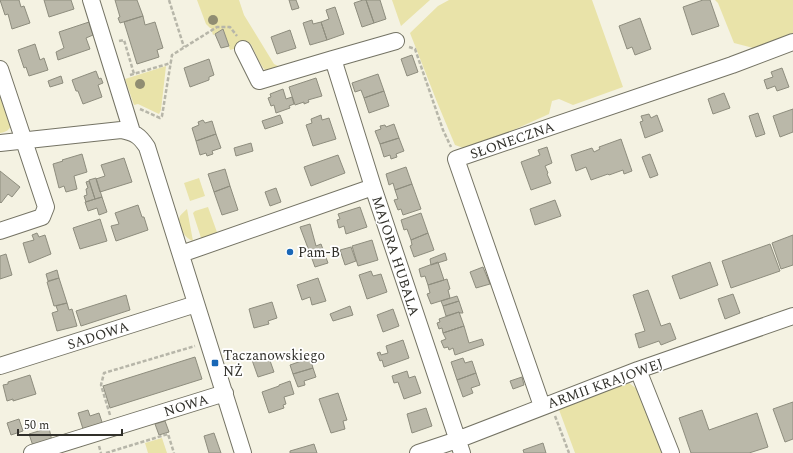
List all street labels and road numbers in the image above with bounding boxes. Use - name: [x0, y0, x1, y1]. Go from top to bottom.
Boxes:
- street label: SŁONECZNA: [467, 116, 558, 165]
- street label: MAJORA HUBALA: [366, 193, 425, 319]
- street label: SADOWA: [65, 316, 132, 355]
- street label: ARMII KRAJOWEJ: [544, 353, 666, 414]
- street label: NOWA: [161, 389, 212, 422]

